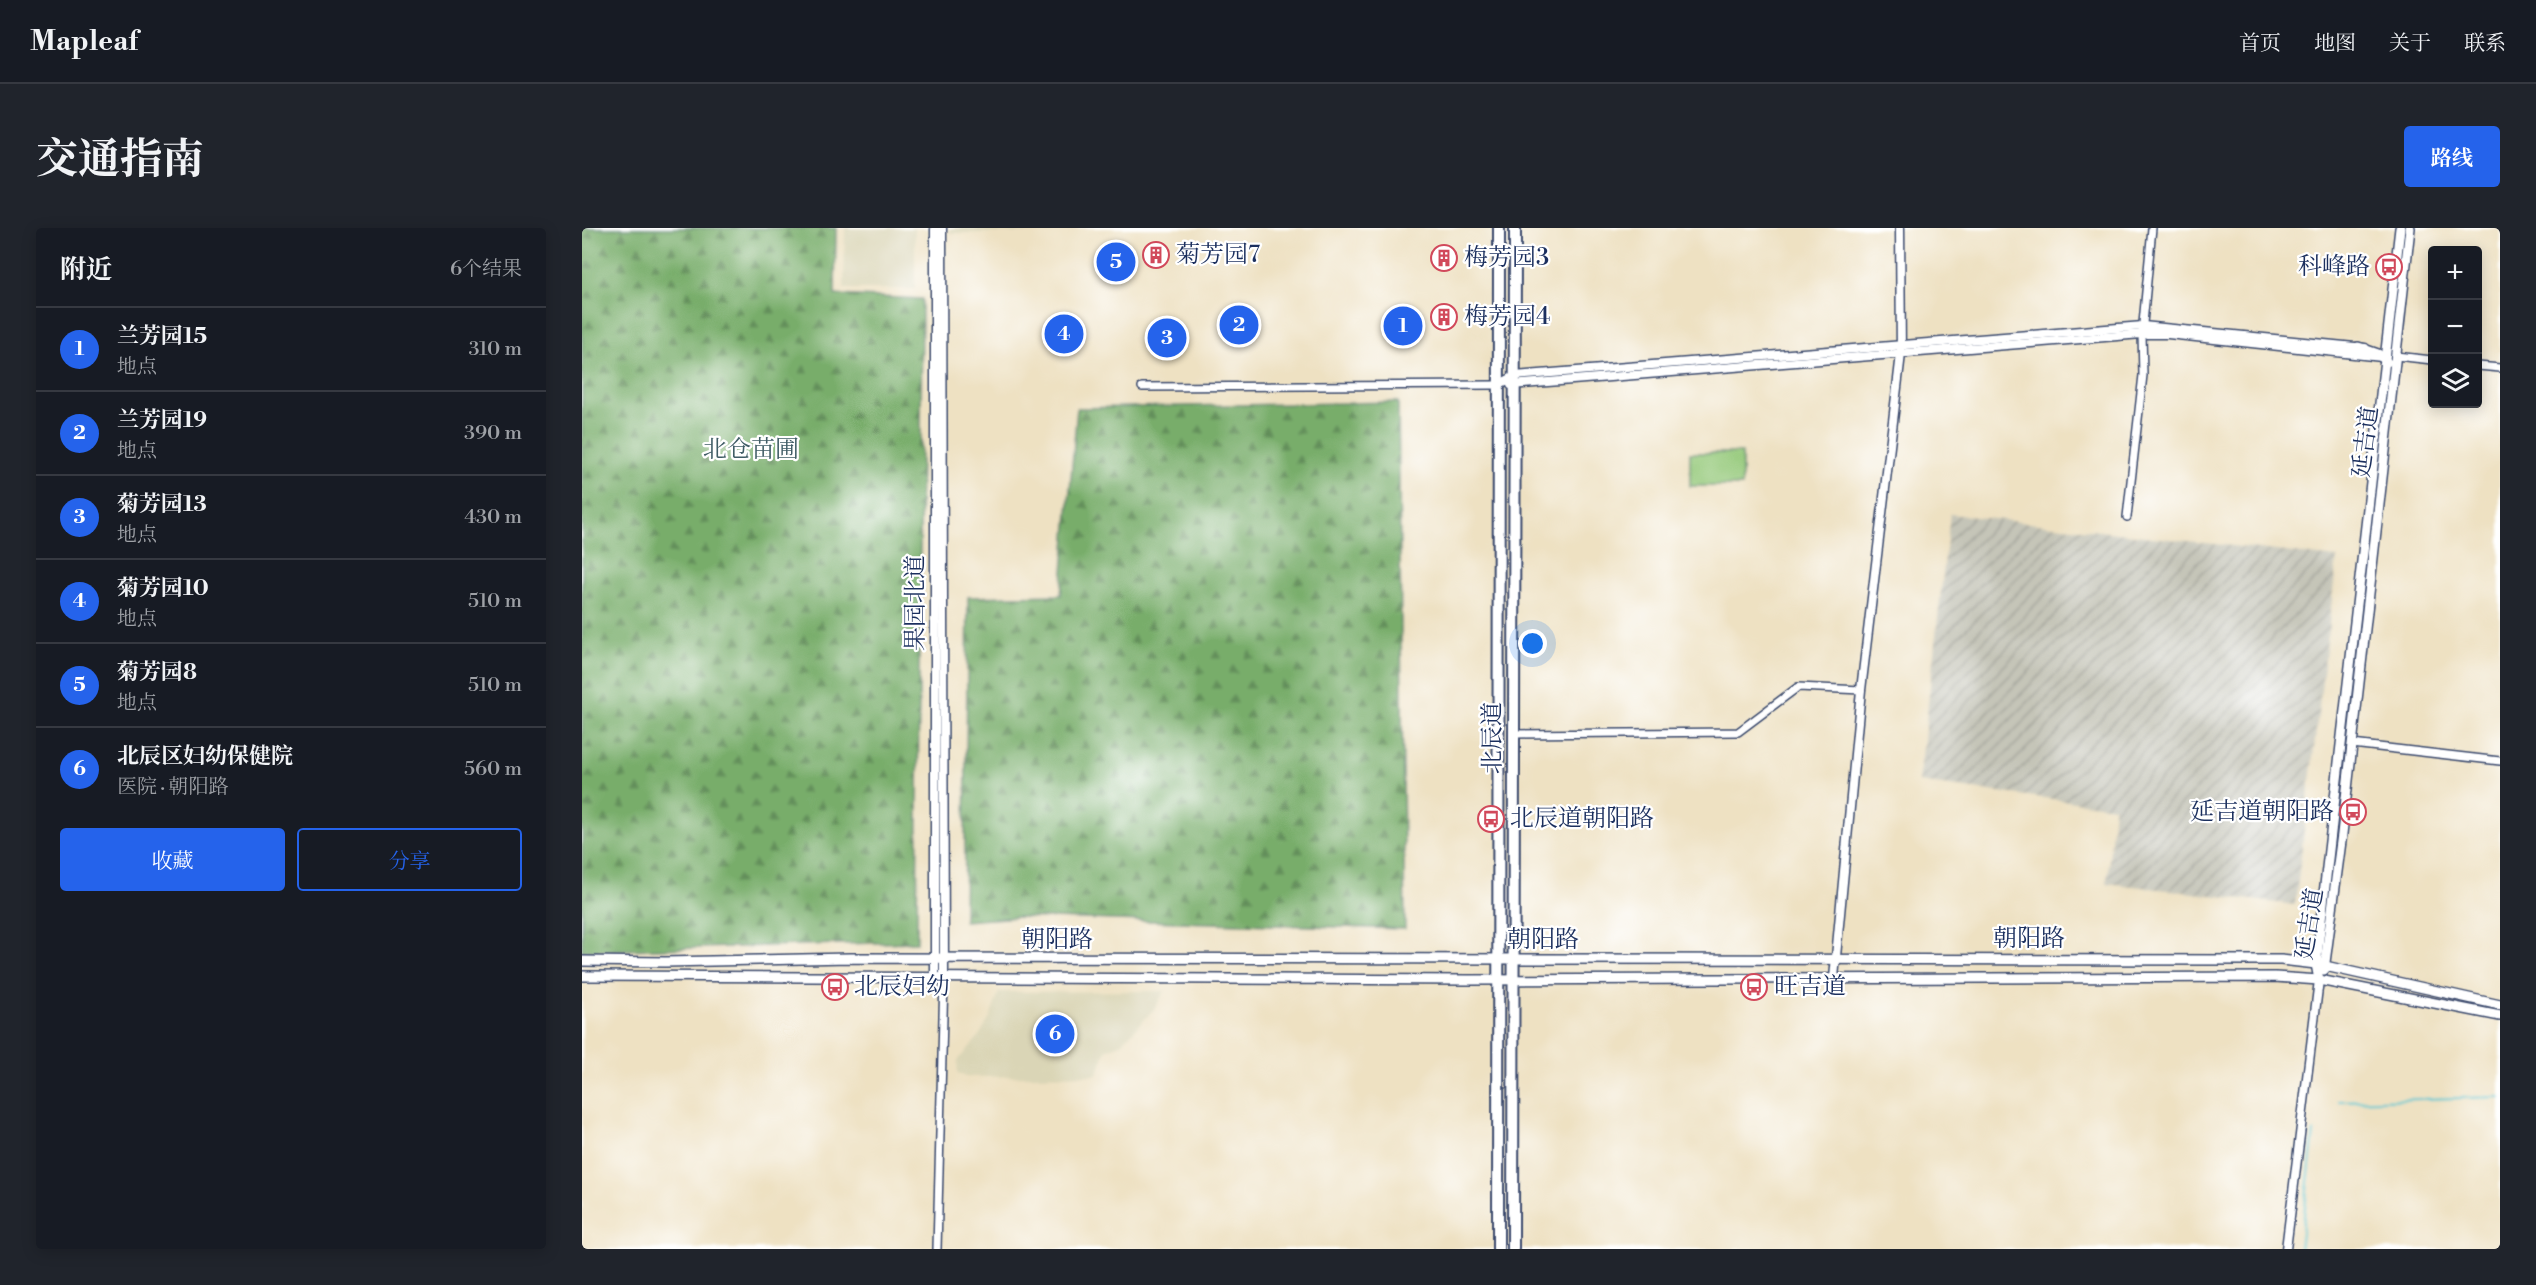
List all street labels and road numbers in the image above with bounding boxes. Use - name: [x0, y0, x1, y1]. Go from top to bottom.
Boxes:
- street label: 延吉道: [2347, 404, 2385, 480]
- street label: 果园北道: [901, 555, 931, 651]
- street label: 北辰道: [1478, 702, 1508, 774]
- street label: 延吉道: [2290, 886, 2330, 962]
- street label: 朝阳路: [1993, 924, 2065, 954]
- street label: 朝阳路: [1021, 925, 1093, 955]
- street label: 朝阳路: [1507, 925, 1579, 955]

